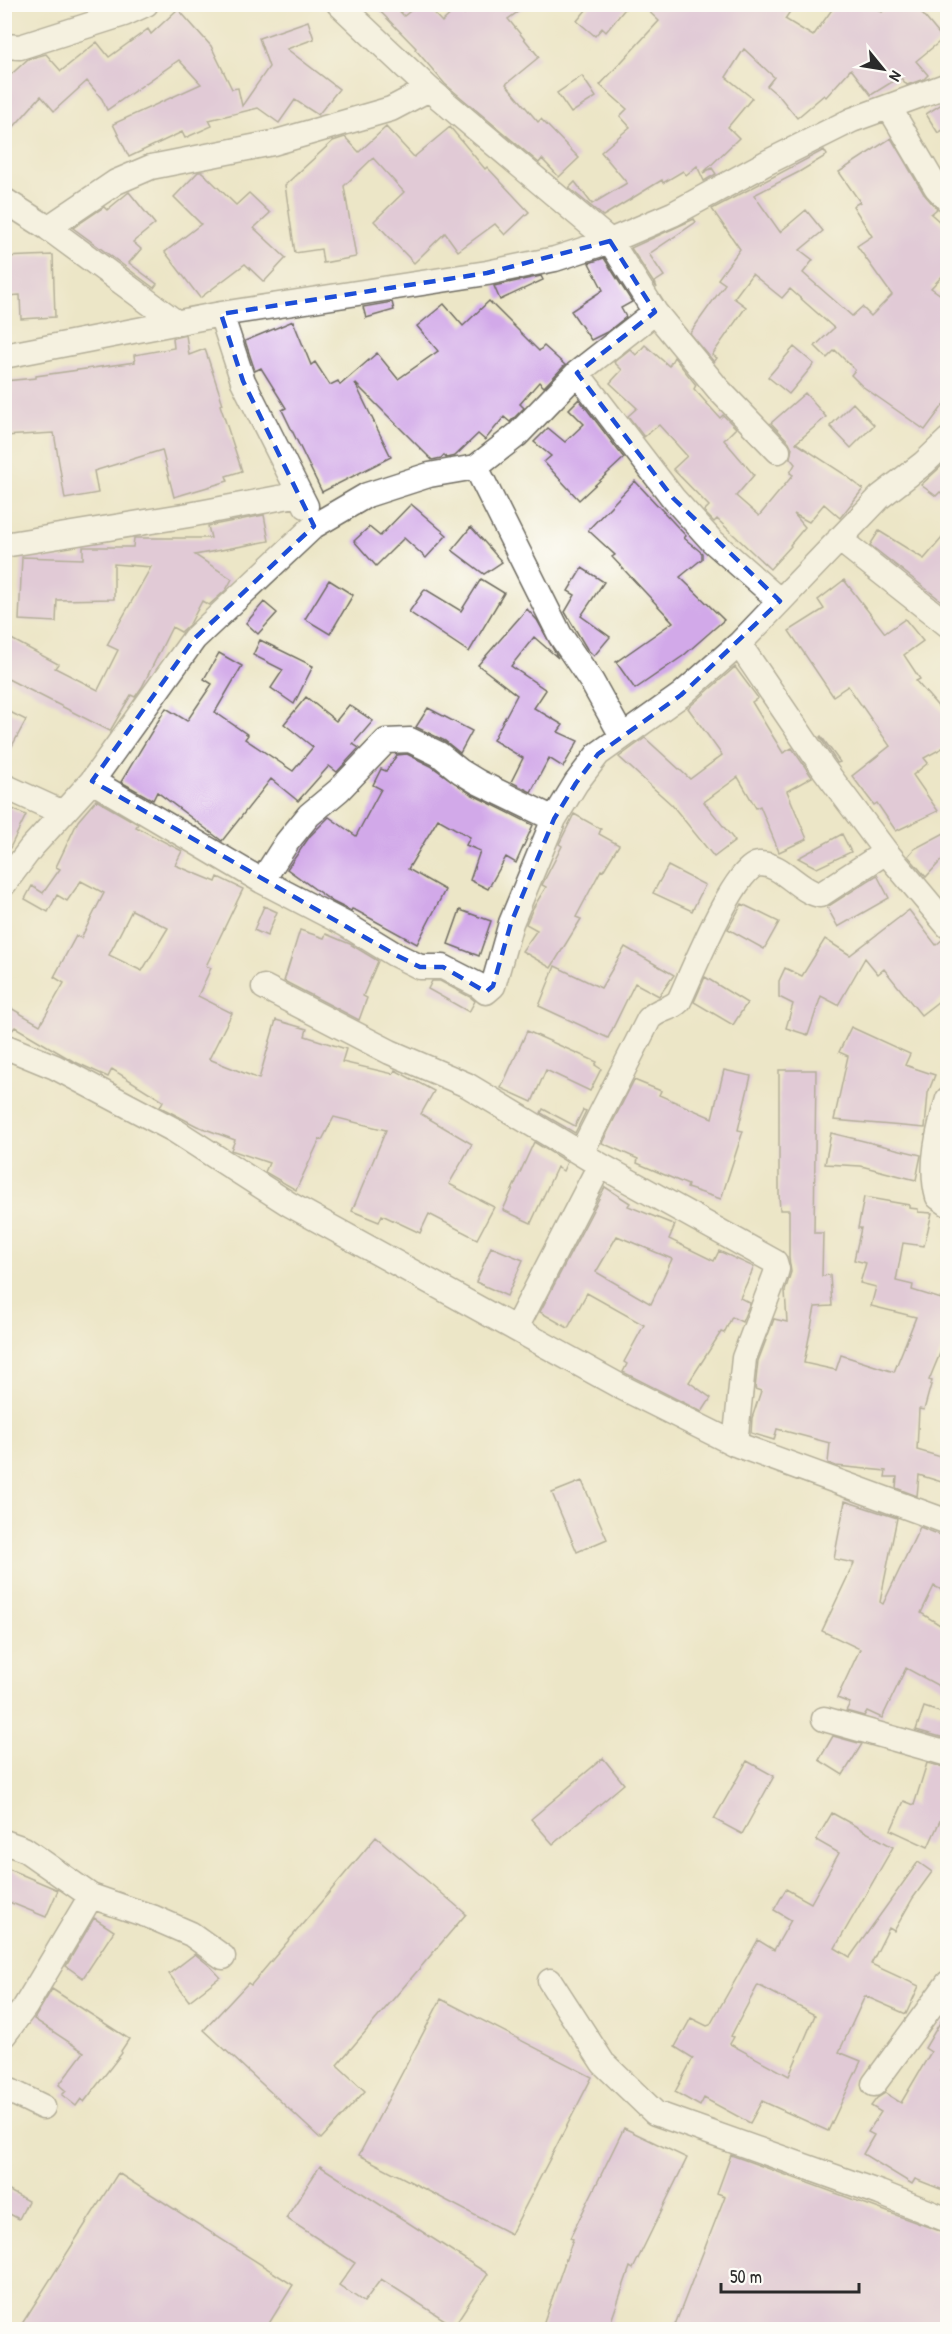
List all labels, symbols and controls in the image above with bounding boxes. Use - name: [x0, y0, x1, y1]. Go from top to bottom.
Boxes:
- north arrow: [853, 39, 913, 99]
- text: N: [884, 67, 908, 86]
- scale bar: [721, 2256, 859, 2294]
- text: 50 m: [730, 2264, 762, 2289]

